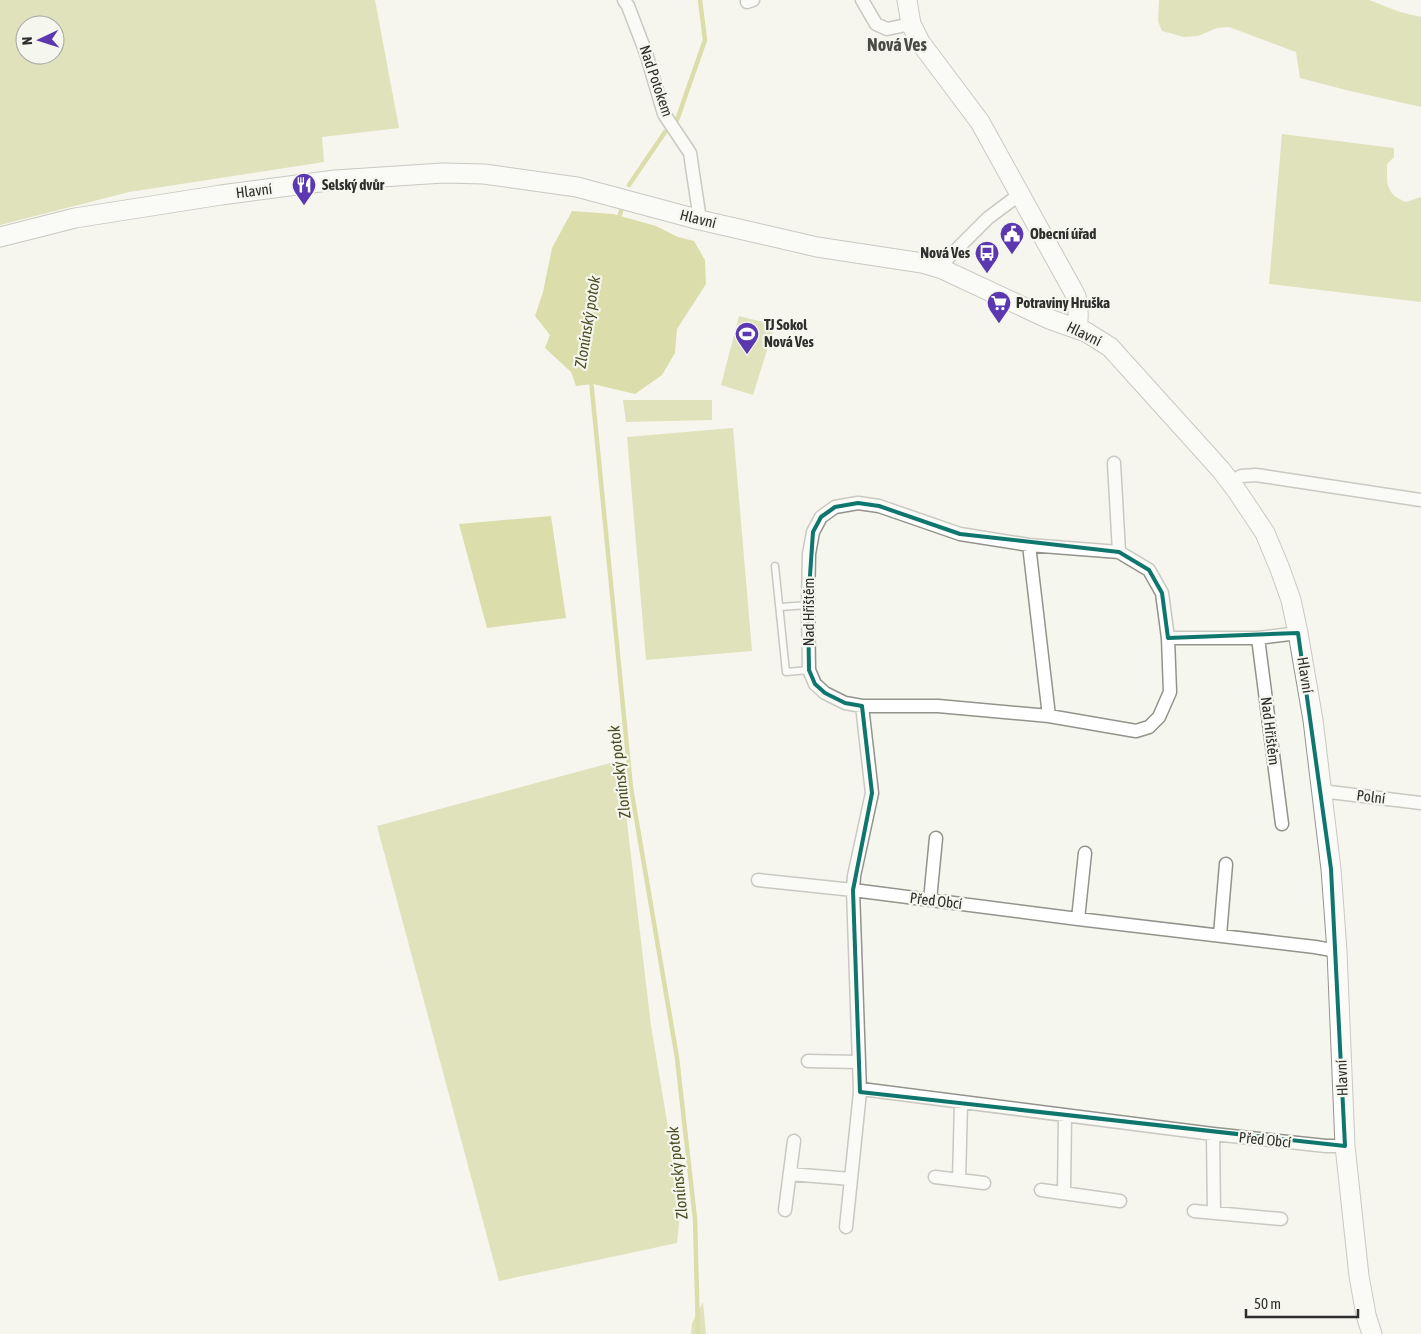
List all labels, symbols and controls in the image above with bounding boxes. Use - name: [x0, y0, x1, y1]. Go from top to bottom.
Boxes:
- north arrow: [15, 15, 65, 65]
- district label: Nová Ves: [867, 34, 928, 55]
- text: N: [19, 36, 35, 46]
- street label: Nad Potokem: [636, 43, 677, 119]
- restaurant icon: Selský dvůr: [291, 172, 317, 206]
- place label: Selský dvůr: [322, 176, 385, 193]
- street label: Hlavní: [235, 180, 274, 201]
- street label: Hlavní: [678, 206, 718, 231]
- public building icon: Obecní úřad: [999, 221, 1025, 255]
- place label: Obecní úřad: [1030, 225, 1096, 242]
- bus stop icon: Nová Ves: [974, 240, 1000, 274]
- place label: Nová Ves: [920, 244, 971, 261]
- water label: Zlonínský potok: [571, 273, 604, 370]
- supermarket icon: Potraviny Hruška: [986, 290, 1012, 324]
- place label: Potraviny Hruška: [1016, 294, 1110, 311]
- place label: TJ Sokol Nová Ves: [764, 316, 815, 350]
- street label: Hlavní: [1064, 318, 1105, 349]
- sports icon: TJ Sokol Nová Ves: [734, 321, 760, 355]
- street label: Nad Hřištěm: [800, 578, 817, 646]
- street label: Hlavní: [1294, 656, 1317, 695]
- street label: Nad Hřištěm: [1258, 696, 1283, 766]
- water label: Zlonínský potok: [604, 723, 635, 820]
- street label: Polní: [1356, 786, 1387, 807]
- street label: Před Obcí: [909, 889, 964, 912]
- street label: Hlavní: [1332, 1059, 1351, 1097]
- water label: Zlonínský potok: [663, 1125, 692, 1220]
- street label: Před Obcí: [1238, 1128, 1293, 1151]
- scale bar: [1246, 1286, 1358, 1318]
- text: 50 m: [1254, 1295, 1281, 1312]

